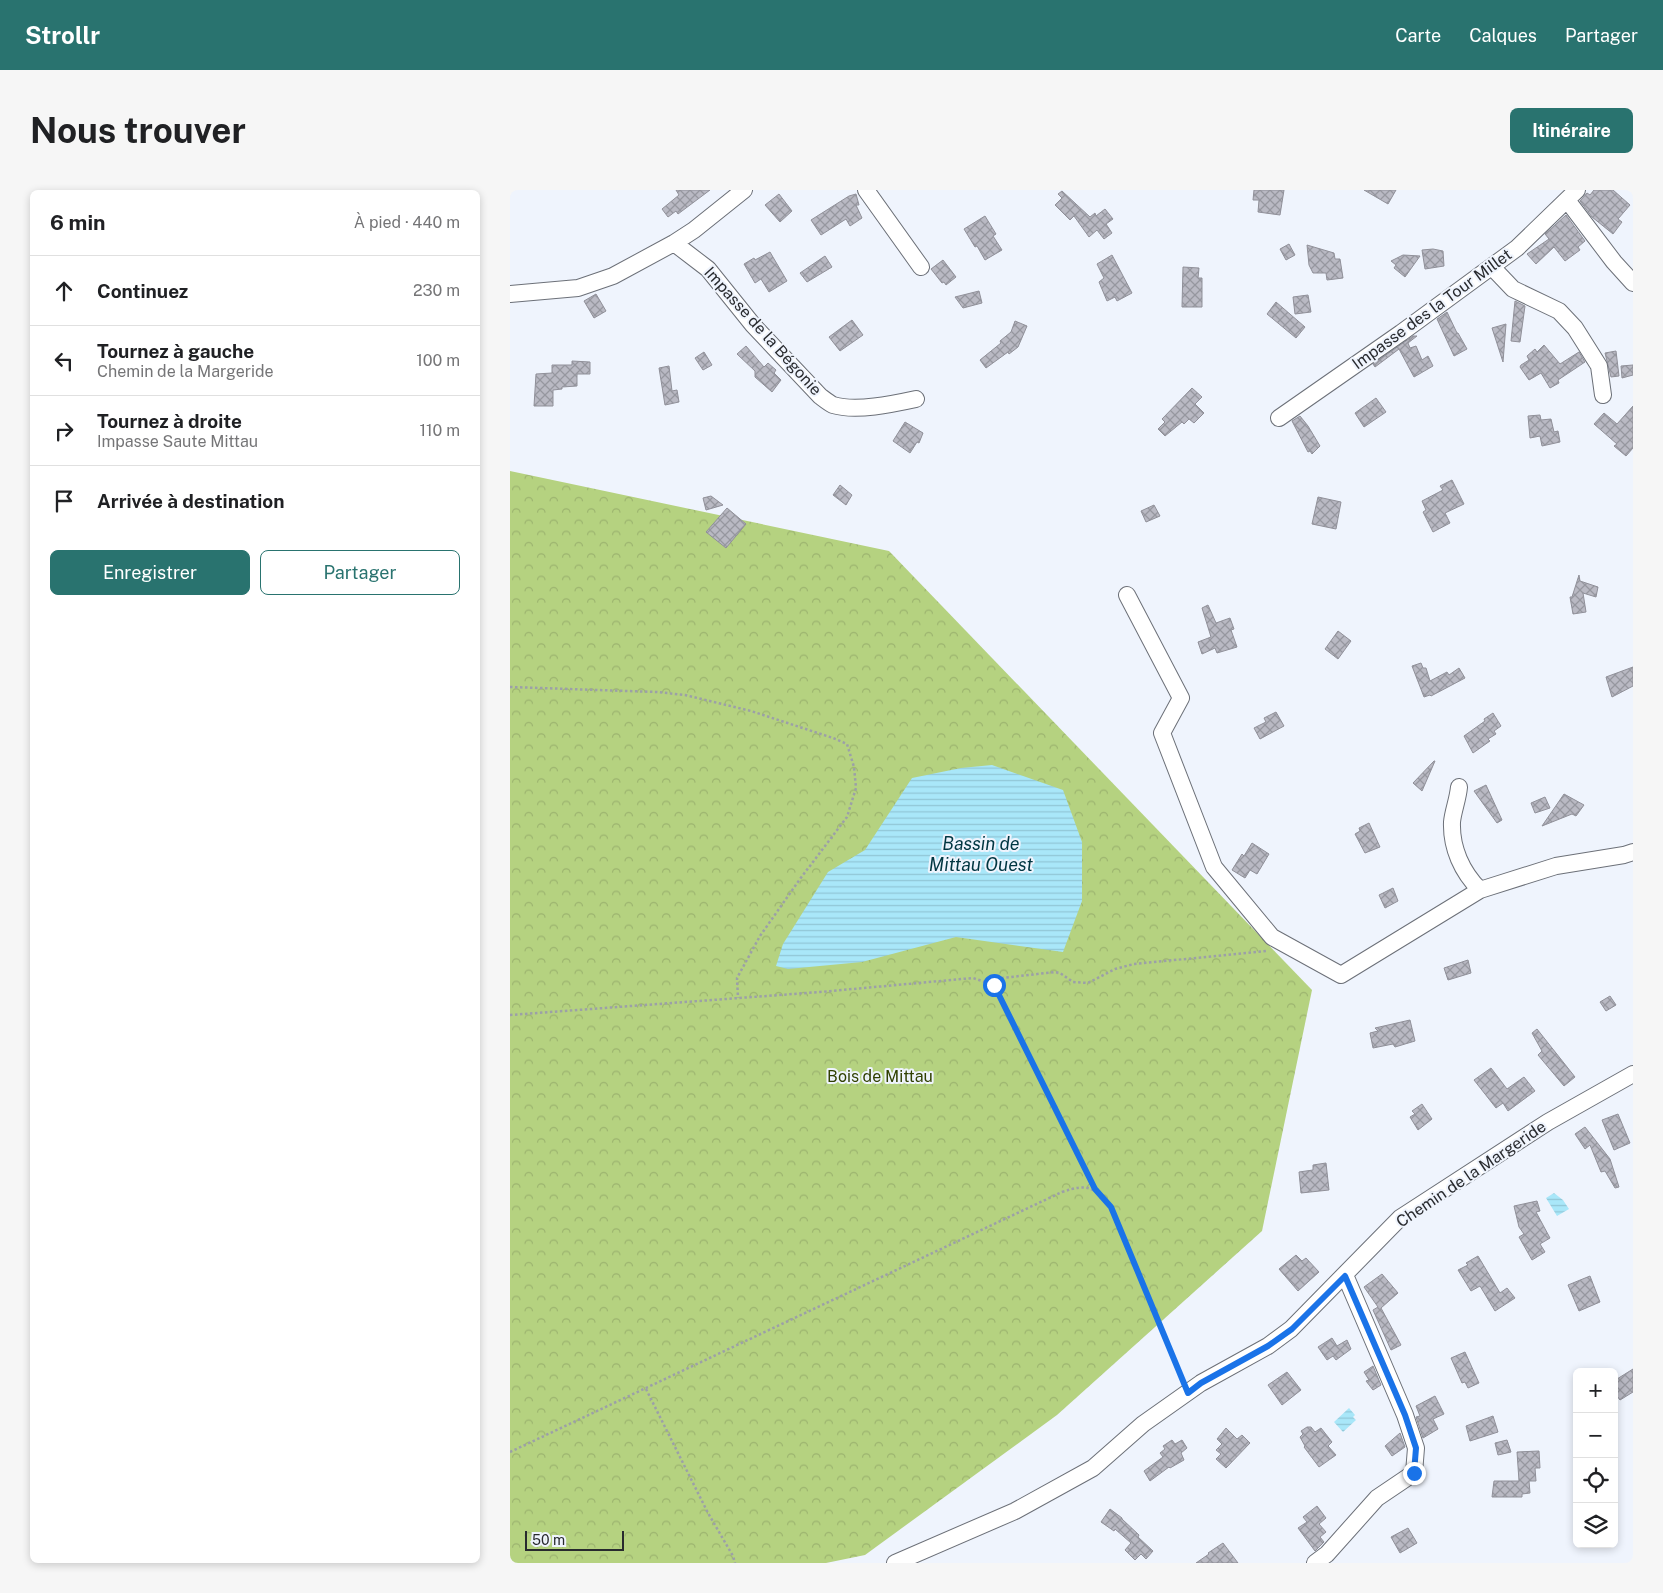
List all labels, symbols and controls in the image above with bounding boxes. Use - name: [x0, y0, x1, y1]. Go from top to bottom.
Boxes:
- text: Strollr: [25, 21, 100, 49]
- text: Carte: [1395, 25, 1441, 46]
- text: Calques: [1469, 25, 1537, 46]
- text: Partager: [1565, 25, 1638, 46]
- button: Itinéraire: [1510, 108, 1633, 153]
- text: Nous trouver: [30, 110, 246, 151]
- text: 6 min: [50, 210, 106, 235]
- text: À pied · 440 m: [354, 213, 460, 232]
- street label: Impasse des la Tour Millet: [1349, 245, 1515, 373]
- street label: Impasse de la Bégonie: [700, 263, 826, 399]
- icon: ahead: [50, 277, 78, 305]
- text: Continuez: [97, 280, 188, 302]
- text: 230 m: [413, 281, 460, 300]
- text: Tournez à gauche: [97, 340, 254, 362]
- icon: left: [50, 347, 78, 375]
- text: 100 m: [416, 351, 460, 370]
- text: Chemin de la Margeride: [97, 362, 274, 381]
- text: Tournez à droite: [97, 410, 242, 432]
- icon: right: [50, 417, 78, 445]
- text: 110 m: [419, 421, 460, 440]
- text: Impasse Saute Mittau: [97, 432, 258, 451]
- icon: arrive: [50, 487, 78, 515]
- text: Arrivée à destination: [97, 490, 285, 512]
- button: Enregistrer: [50, 550, 250, 595]
- button: Partager: [260, 550, 460, 595]
- water label: Bassin de Mittau Ouest: [929, 833, 1033, 875]
- route start: [983, 974, 1006, 997]
- park label: Bois de Mittau: [827, 1067, 933, 1086]
- street label: Chemin de la Margeride: [1392, 1117, 1550, 1231]
- map controls: [1573, 1368, 1618, 1548]
- button: +: [1573, 1368, 1618, 1413]
- button: −: [1573, 1413, 1618, 1458]
- button: locate: [1573, 1458, 1618, 1503]
- route end: [1403, 1462, 1426, 1485]
- button: layers: [1573, 1503, 1618, 1548]
- scale bar: [525, 1528, 624, 1551]
- text: 50 m: [532, 1532, 565, 1548]

